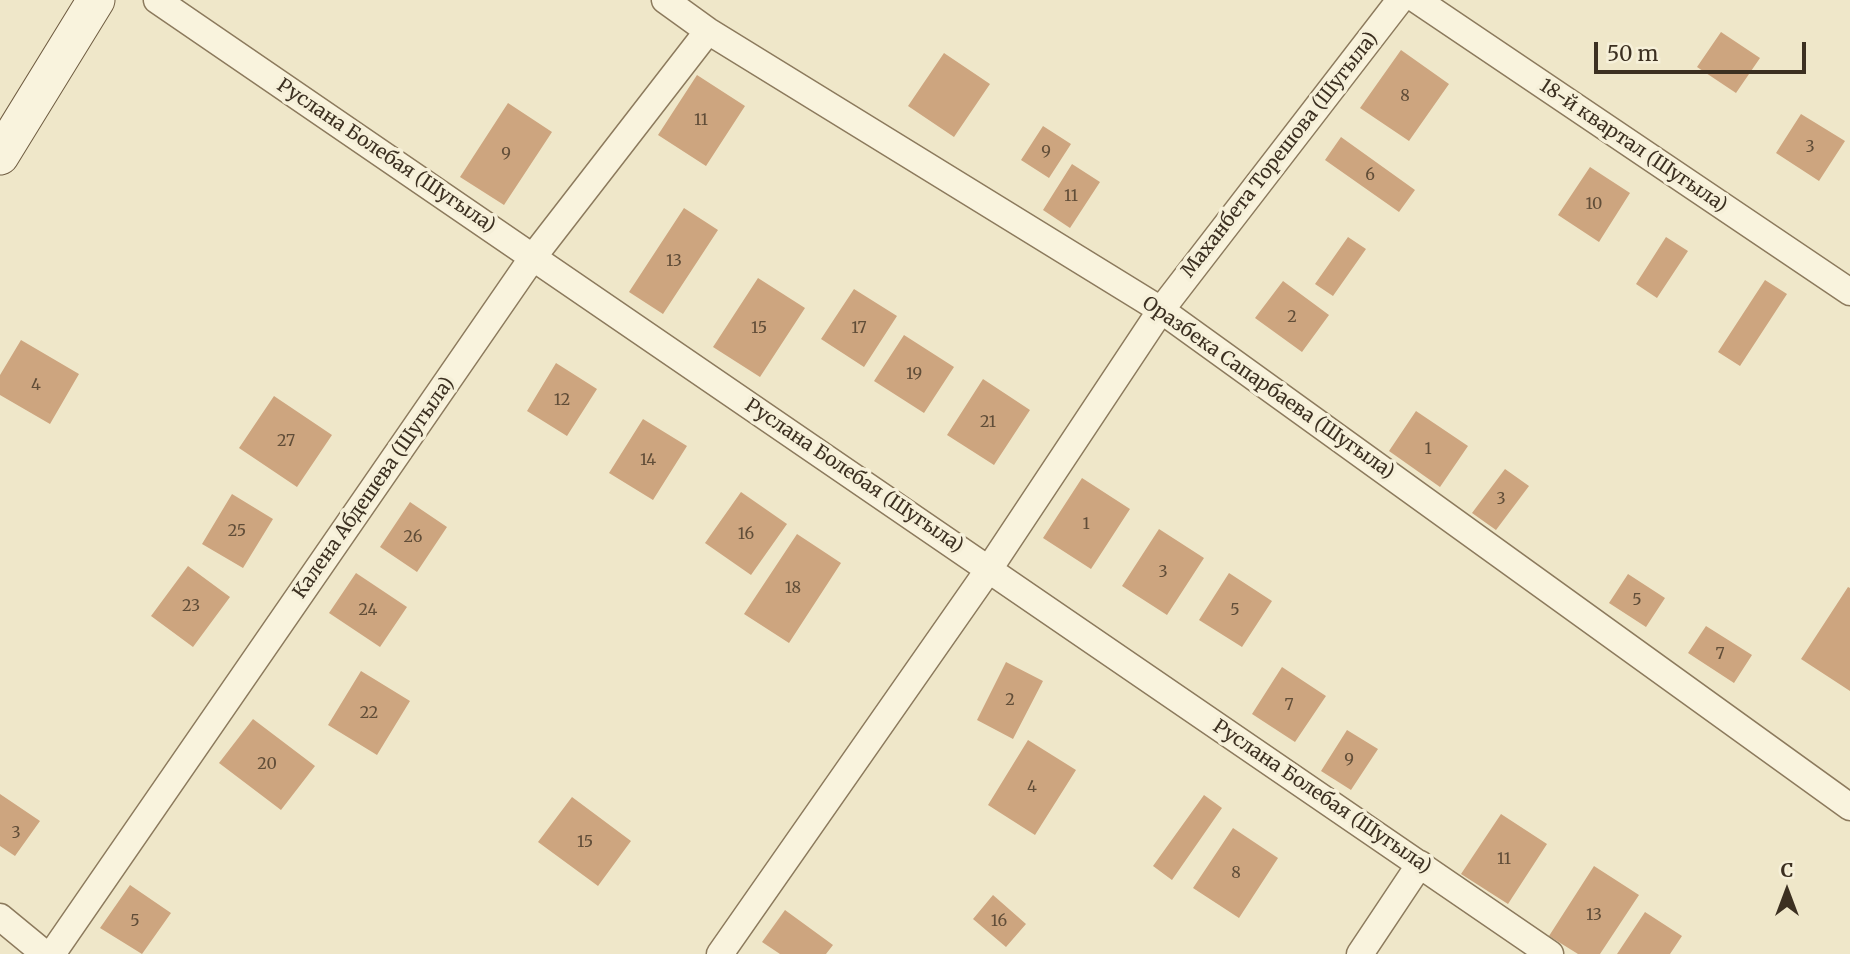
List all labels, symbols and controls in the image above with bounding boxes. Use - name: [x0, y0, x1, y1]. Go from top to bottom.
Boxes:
- street label: Маханбета Торешова (Шугыла): [1177, 28, 1383, 282]
- scale bar: [1598, 28, 1810, 72]
- text: 50 m: [1607, 40, 1658, 67]
- street label: Руслана Болебая (Шугыла): [272, 74, 500, 238]
- street label: 18-й квартал (Шугыла): [1535, 75, 1731, 217]
- house number: 8: [1400, 86, 1410, 106]
- house number: 11: [694, 110, 708, 130]
- house number: 3: [1805, 137, 1815, 157]
- house number: 9: [1041, 142, 1051, 162]
- house number: 9: [501, 144, 511, 164]
- house number: 6: [1365, 165, 1375, 185]
- house number: 11: [1064, 186, 1078, 206]
- house number: 10: [1586, 194, 1602, 214]
- house number: 13: [666, 251, 682, 271]
- street label: Оразбека Сапарбаева (Шугыла): [1138, 292, 1398, 484]
- house number: 2: [1287, 307, 1297, 327]
- house number: 15: [751, 318, 767, 338]
- house number: 17: [851, 318, 867, 338]
- house number: 19: [906, 364, 922, 384]
- street label: Калена Абдешева (Шугыла): [289, 373, 459, 603]
- house number: 4: [31, 375, 41, 395]
- house number: 12: [554, 390, 570, 410]
- street label: Руслана Болебая (Шугыла): [740, 394, 968, 558]
- house number: 21: [980, 412, 996, 432]
- house number: 27: [277, 431, 295, 451]
- house number: 1: [1424, 439, 1432, 459]
- house number: 14: [640, 450, 656, 470]
- house number: 3: [1496, 489, 1506, 509]
- house number: 1: [1082, 514, 1090, 534]
- house number: 25: [228, 521, 246, 541]
- house number: 16: [738, 524, 754, 544]
- house number: 26: [404, 527, 422, 547]
- house number: 3: [1158, 562, 1168, 582]
- house number: 18: [785, 578, 801, 598]
- house number: 5: [1632, 590, 1642, 610]
- house number: 23: [182, 596, 200, 616]
- house number: 24: [359, 600, 377, 620]
- house number: 5: [1230, 600, 1240, 620]
- house number: 7: [1715, 644, 1725, 664]
- house number: 2: [1005, 690, 1015, 710]
- house number: 7: [1284, 695, 1294, 715]
- house number: 22: [360, 703, 378, 723]
- street label: Руслана Болебая (Шугыла): [1208, 715, 1436, 879]
- house number: 9: [1344, 750, 1354, 770]
- house number: 20: [257, 754, 277, 774]
- house number: 4: [1027, 777, 1037, 797]
- house number: 3: [11, 823, 21, 843]
- house number: 15: [577, 832, 593, 852]
- house number: 11: [1497, 849, 1511, 869]
- north arrow: [1752, 856, 1822, 926]
- text: С: [1781, 858, 1793, 882]
- house number: 8: [1231, 863, 1241, 883]
- house number: 13: [1586, 905, 1602, 925]
- house number: 5: [130, 911, 140, 931]
- house number: 16: [991, 911, 1007, 931]

